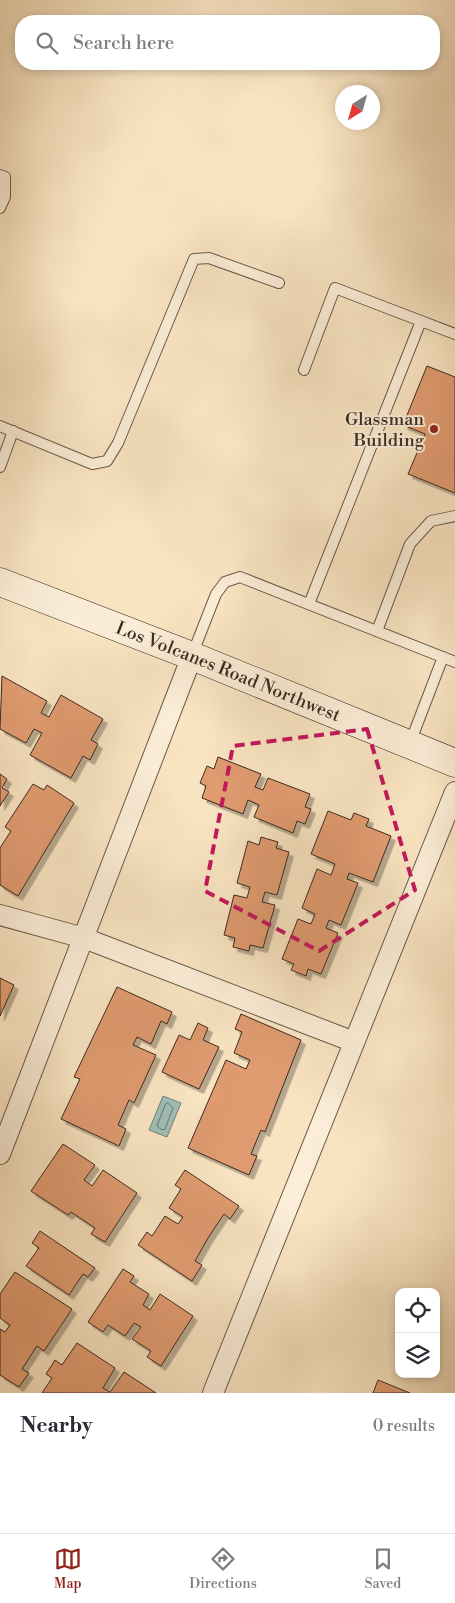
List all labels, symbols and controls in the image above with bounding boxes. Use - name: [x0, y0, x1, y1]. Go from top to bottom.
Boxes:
- search box: [15, 15, 440, 70]
- icon: search: [33, 29, 61, 57]
- text: Search here: [73, 31, 174, 55]
- north arrow: [335, 85, 380, 130]
- place label: Glassman Building: [345, 408, 425, 452]
- marker: Glassman Building: [428, 423, 440, 435]
- street label: Los Volcanes Road Northwest: [112, 617, 344, 727]
- map controls: [395, 1288, 440, 1378]
- button: locate: [395, 1288, 440, 1333]
- button: layers: [395, 1333, 440, 1378]
- text: Nearby: [20, 1413, 93, 1439]
- text: 0 results: [373, 1416, 435, 1436]
- tab: Map: [54, 1545, 82, 1593]
- tab: Directions: [189, 1545, 257, 1593]
- tab: Saved: [364, 1545, 401, 1593]

